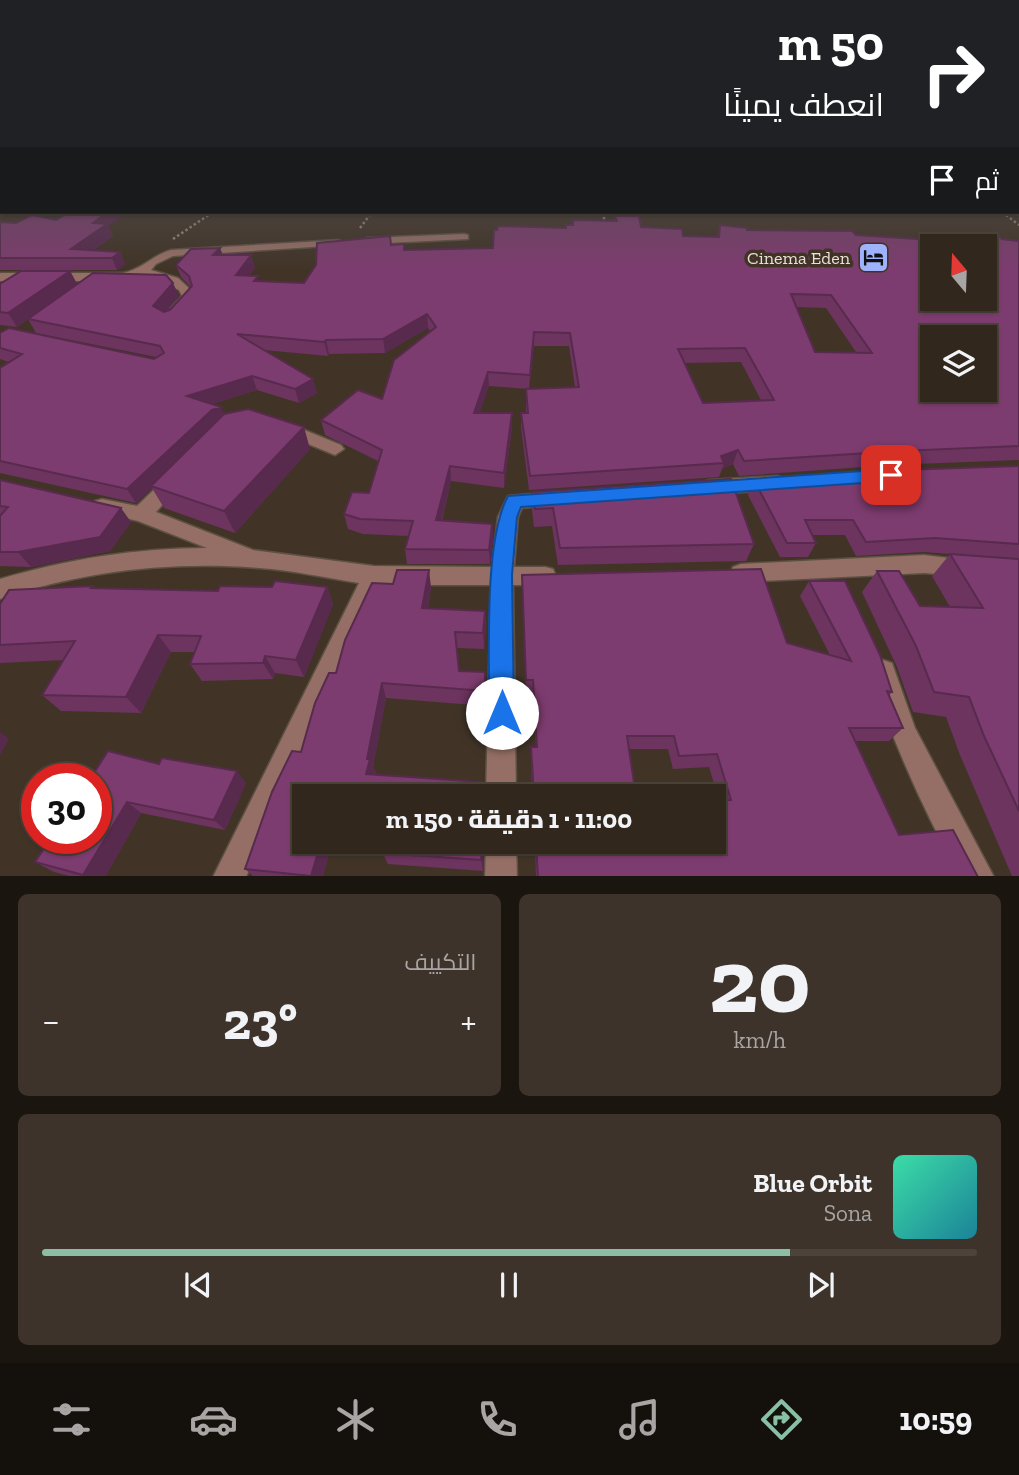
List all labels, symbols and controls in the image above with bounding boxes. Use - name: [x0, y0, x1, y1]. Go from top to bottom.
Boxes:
- text: 50 m: [778, 14, 884, 73]
- icon: right: [908, 28, 999, 119]
- text: انعطف يمينًا: [723, 86, 884, 124]
- icon: arrive: [923, 161, 961, 199]
- text: ثم: [975, 165, 999, 197]
- north arrow: [920, 234, 998, 312]
- map controls: [920, 234, 997, 402]
- hotel icon: Cinema Eden: [856, 241, 890, 275]
- place label: Cinema Eden: [747, 247, 851, 269]
- button: layers: [920, 325, 997, 402]
- pin: [861, 445, 921, 505]
- icon: arrive: [872, 456, 910, 494]
- position arrow: [465, 676, 539, 750]
- speed limit sign: 30: [21, 763, 112, 854]
- text: 11:00 · 1 دقيقة · 150 m: [386, 803, 632, 835]
- text: 20: [709, 926, 810, 1035]
- text: التكييف: [404, 948, 477, 976]
- text: 23°: [223, 990, 297, 1052]
- text: −: [42, 998, 60, 1044]
- text: +: [460, 998, 476, 1044]
- text: km/h: [734, 1026, 786, 1054]
- text: Blue Orbit: [753, 1167, 872, 1199]
- text: Sona: [824, 1199, 872, 1227]
- icon: previous: [179, 1266, 217, 1304]
- icon: pause: [490, 1266, 528, 1304]
- icon: next: [802, 1266, 840, 1304]
- icon: filters: [47, 1395, 96, 1444]
- icon: car: [189, 1395, 238, 1444]
- icon: climate: [331, 1395, 380, 1444]
- icon: phone: [473, 1395, 522, 1444]
- icon: music: [615, 1395, 664, 1444]
- icon: directions: [757, 1395, 806, 1444]
- text: 10:59: [899, 1400, 972, 1438]

